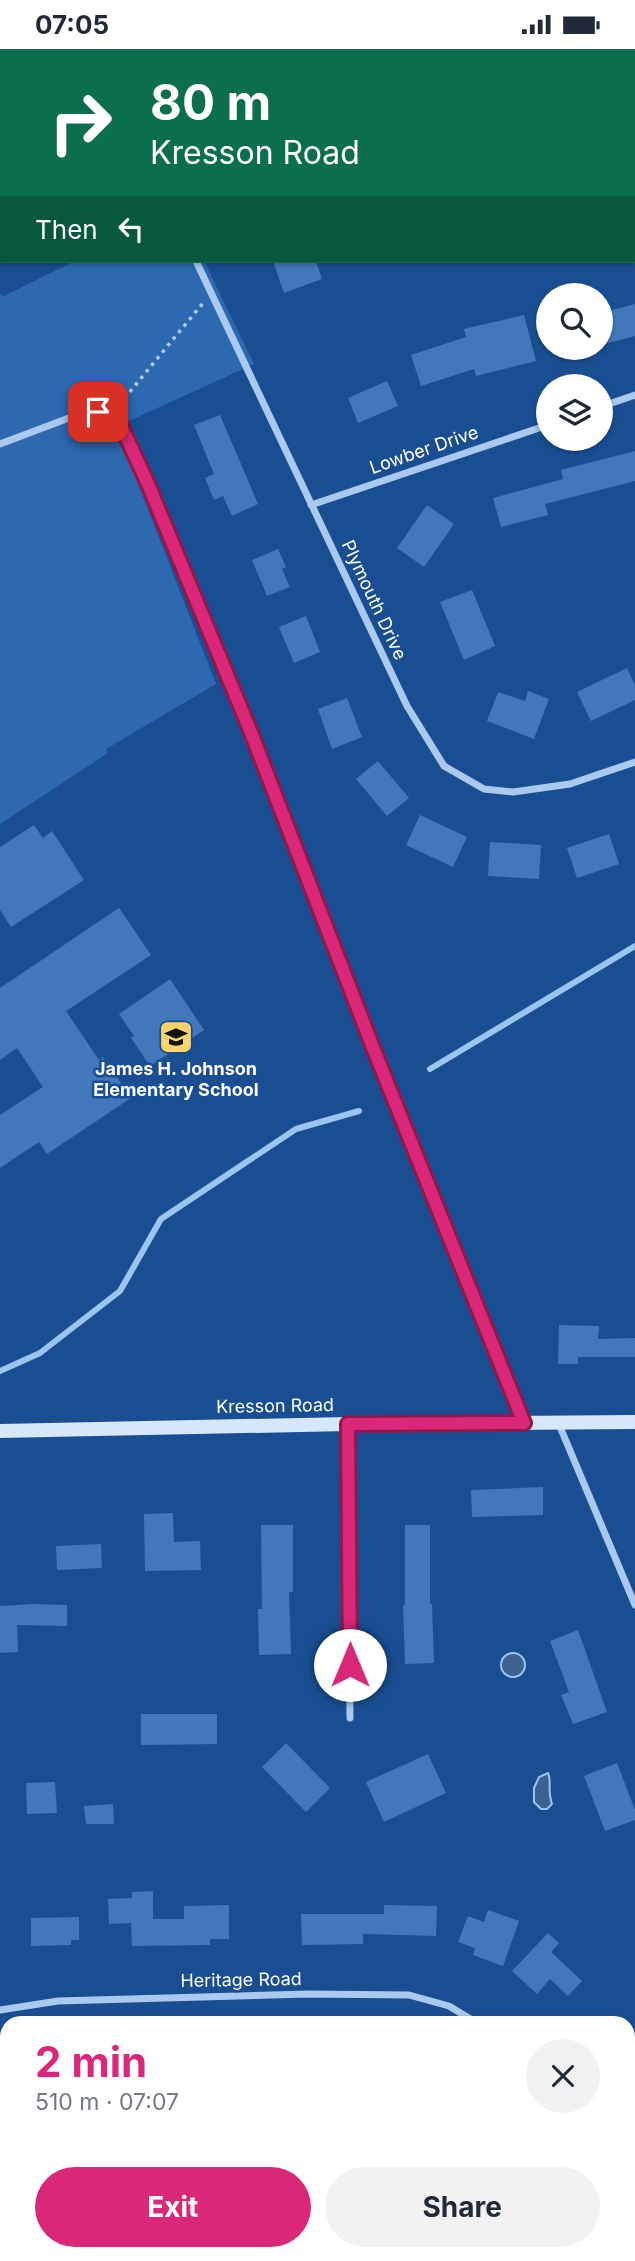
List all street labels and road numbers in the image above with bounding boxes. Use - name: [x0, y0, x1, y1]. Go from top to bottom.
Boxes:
- street label: Lowber Drive: [367, 421, 481, 478]
- street label: Plymouth Drive: [338, 537, 411, 663]
- street label: Kresson Road: [216, 1394, 334, 1417]
- street label: Heritage Road: [180, 1968, 302, 1991]

